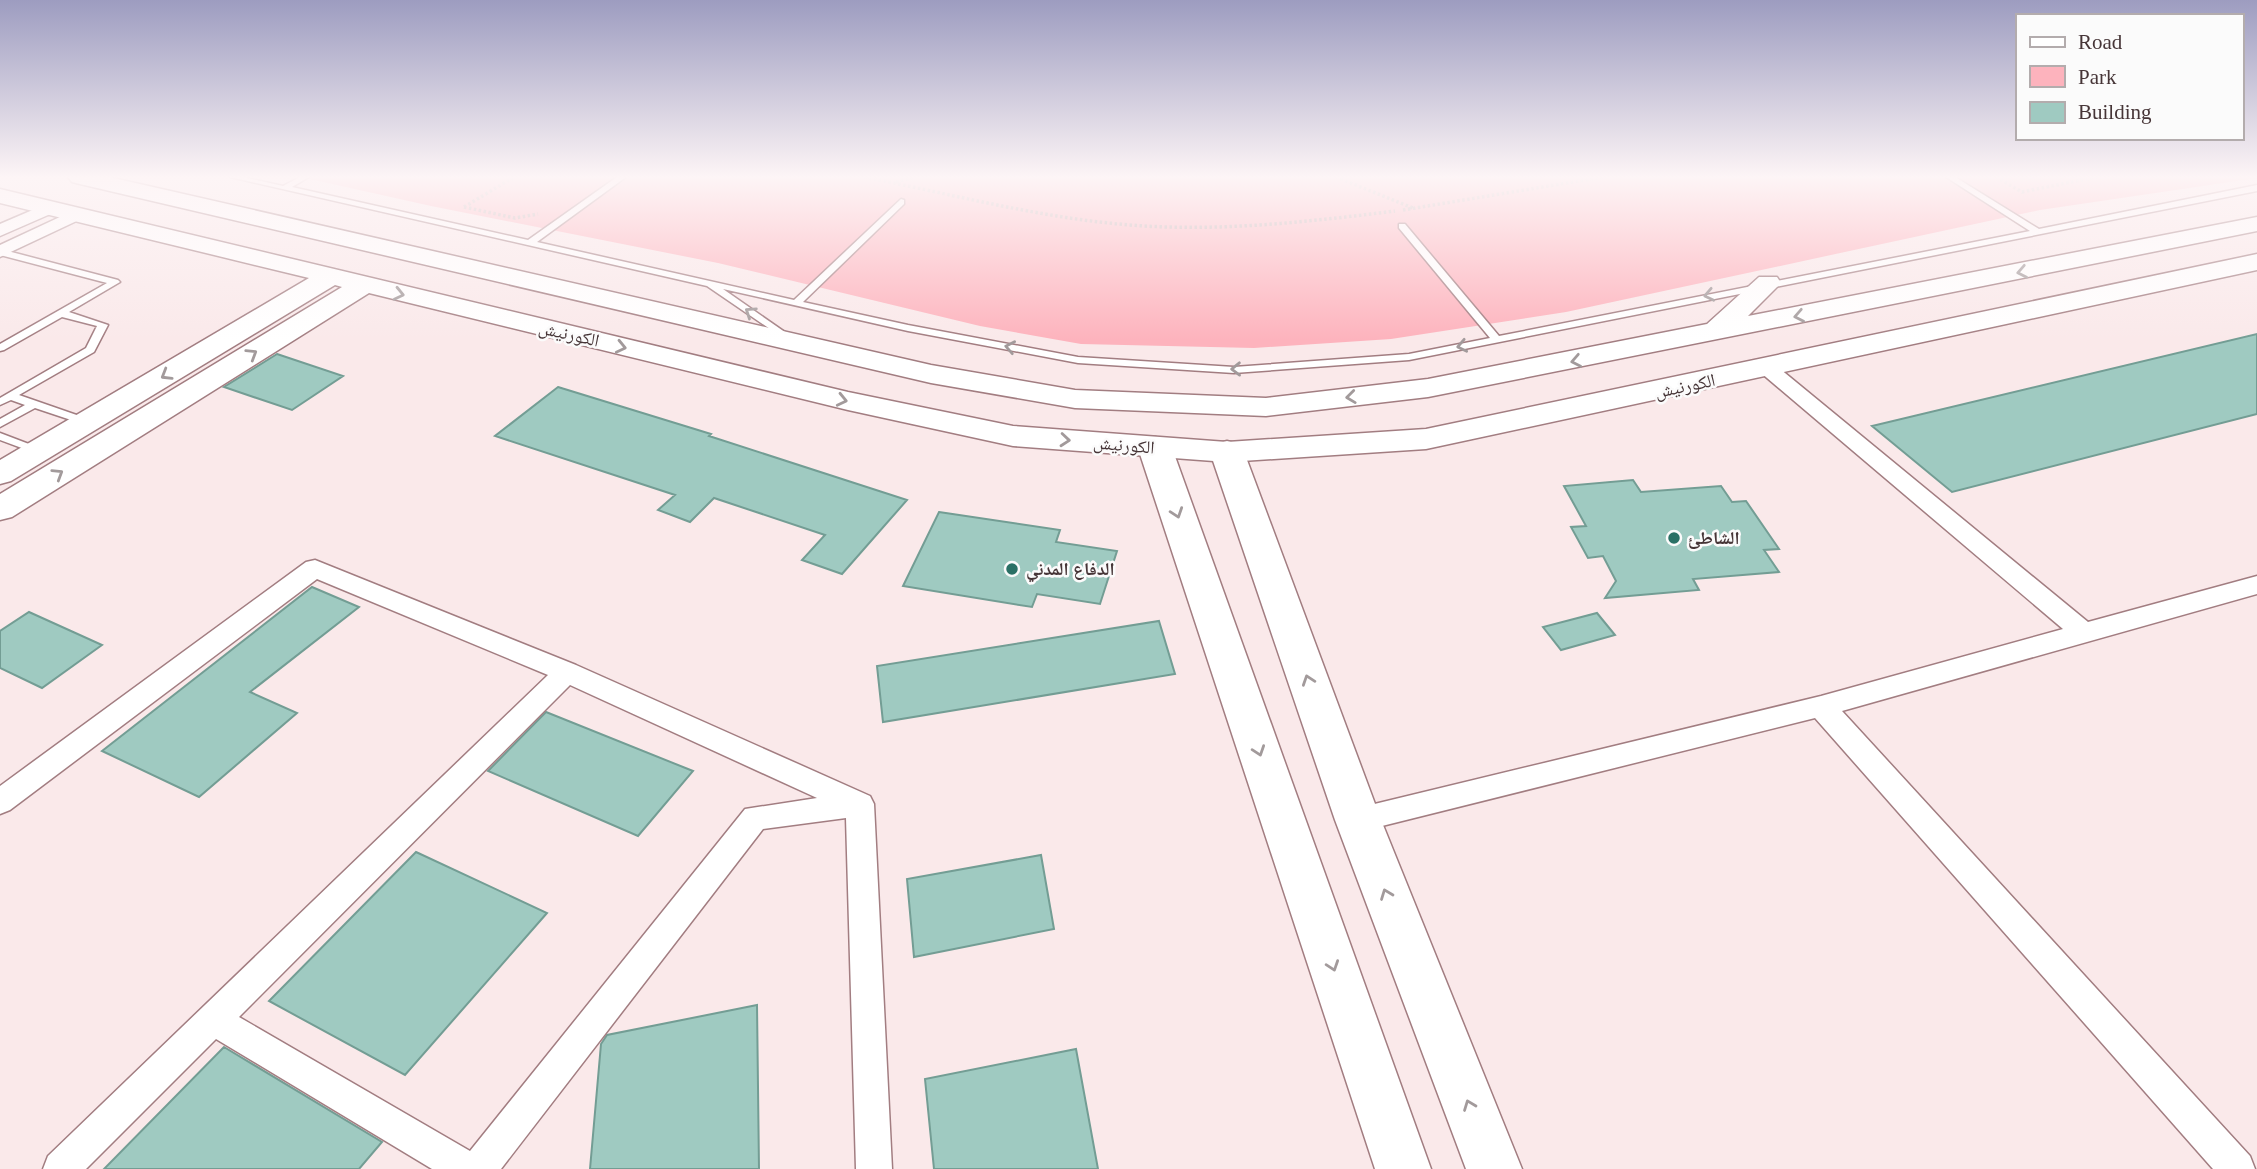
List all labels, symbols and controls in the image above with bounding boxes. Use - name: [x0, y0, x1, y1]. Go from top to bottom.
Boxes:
- legend: [2016, 14, 2243, 140]
- text: Road: [2078, 30, 2123, 54]
- text: Park: [2078, 65, 2117, 89]
- text: Building: [2078, 100, 2152, 124]
- one-way arrow: [2016, 263, 2028, 278]
- one-way arrow: [393, 286, 405, 300]
- one-way arrow: [1703, 287, 1715, 302]
- one-way arrow: [745, 308, 758, 320]
- one-way arrow: [1793, 308, 1805, 323]
- street label: الكورنيش: [537, 317, 601, 352]
- one-way arrow: [1456, 338, 1468, 353]
- one-way arrow: [615, 339, 627, 353]
- one-way arrow: [1004, 340, 1016, 355]
- one-way arrow: [244, 350, 257, 363]
- one-way arrow: [1570, 352, 1582, 367]
- one-way arrow: [1231, 361, 1241, 377]
- one-way arrow: [161, 367, 174, 380]
- street label: الكورنيش: [1653, 370, 1717, 403]
- one-way arrow: [1345, 389, 1356, 404]
- one-way arrow: [836, 392, 848, 406]
- one-way arrow: [1060, 432, 1071, 447]
- street label: الكورنيش: [1092, 432, 1155, 459]
- one-way arrow: [51, 469, 64, 482]
- one-way arrow: [1169, 506, 1183, 519]
- place label: الشاطئ: [1688, 528, 1740, 549]
- marker: الشاطئ: [1666, 530, 1682, 546]
- place label: الدفاع المدني: [1026, 559, 1115, 583]
- marker: الدفاع المدني: [1004, 561, 1020, 577]
- one-way arrow: [1302, 674, 1316, 686]
- one-way arrow: [1251, 745, 1265, 757]
- one-way arrow: [1381, 888, 1395, 900]
- one-way arrow: [1325, 960, 1339, 972]
- one-way arrow: [1463, 1100, 1477, 1112]

